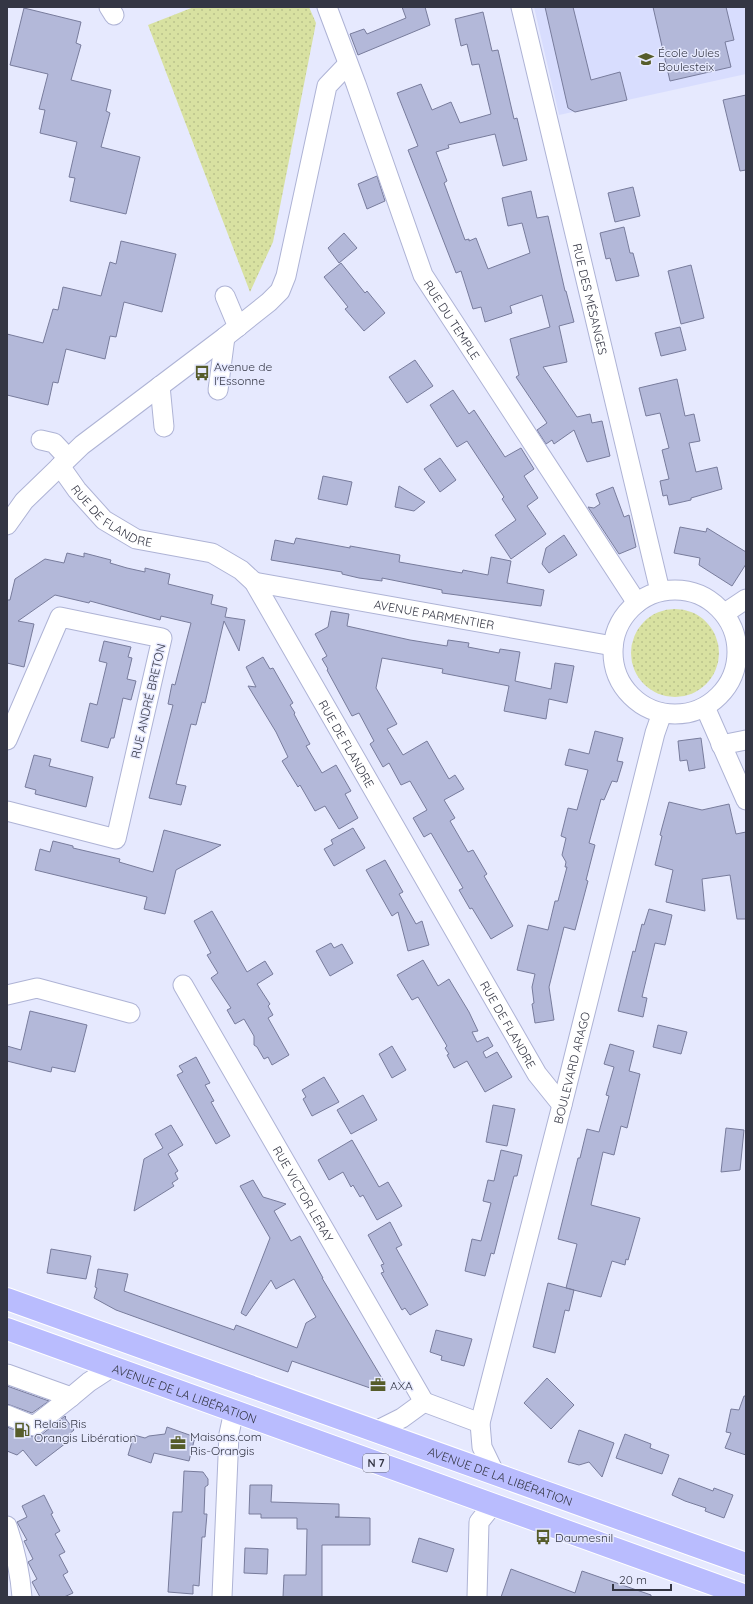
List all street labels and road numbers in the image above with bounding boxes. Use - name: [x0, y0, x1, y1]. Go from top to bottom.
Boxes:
- street label: RUE DES MÉSANGES: [570, 242, 611, 356]
- street label: RUE DU TEMPLE: [421, 277, 484, 362]
- street label: RUE DE FLANDRE: [68, 482, 154, 549]
- street label: AVENUE PARMENTIER: [373, 596, 496, 632]
- street label: RUE ANDRÉ BRETON: [127, 642, 169, 760]
- street label: RUE DE FLANDRE: [316, 697, 378, 790]
- street label: RUE DE FLANDRE: [477, 978, 540, 1071]
- street label: BOULEVARD ARAGO: [550, 1010, 593, 1125]
- street label: RUE VICTOR LERAY: [270, 1143, 337, 1245]
- street label: AVENUE DE LA LIBÉRATION: [110, 1360, 259, 1426]
- street label: AVENUE DE LA LIBÉRATION: [426, 1443, 575, 1509]
- road number: N 7: [363, 1454, 389, 1472]

